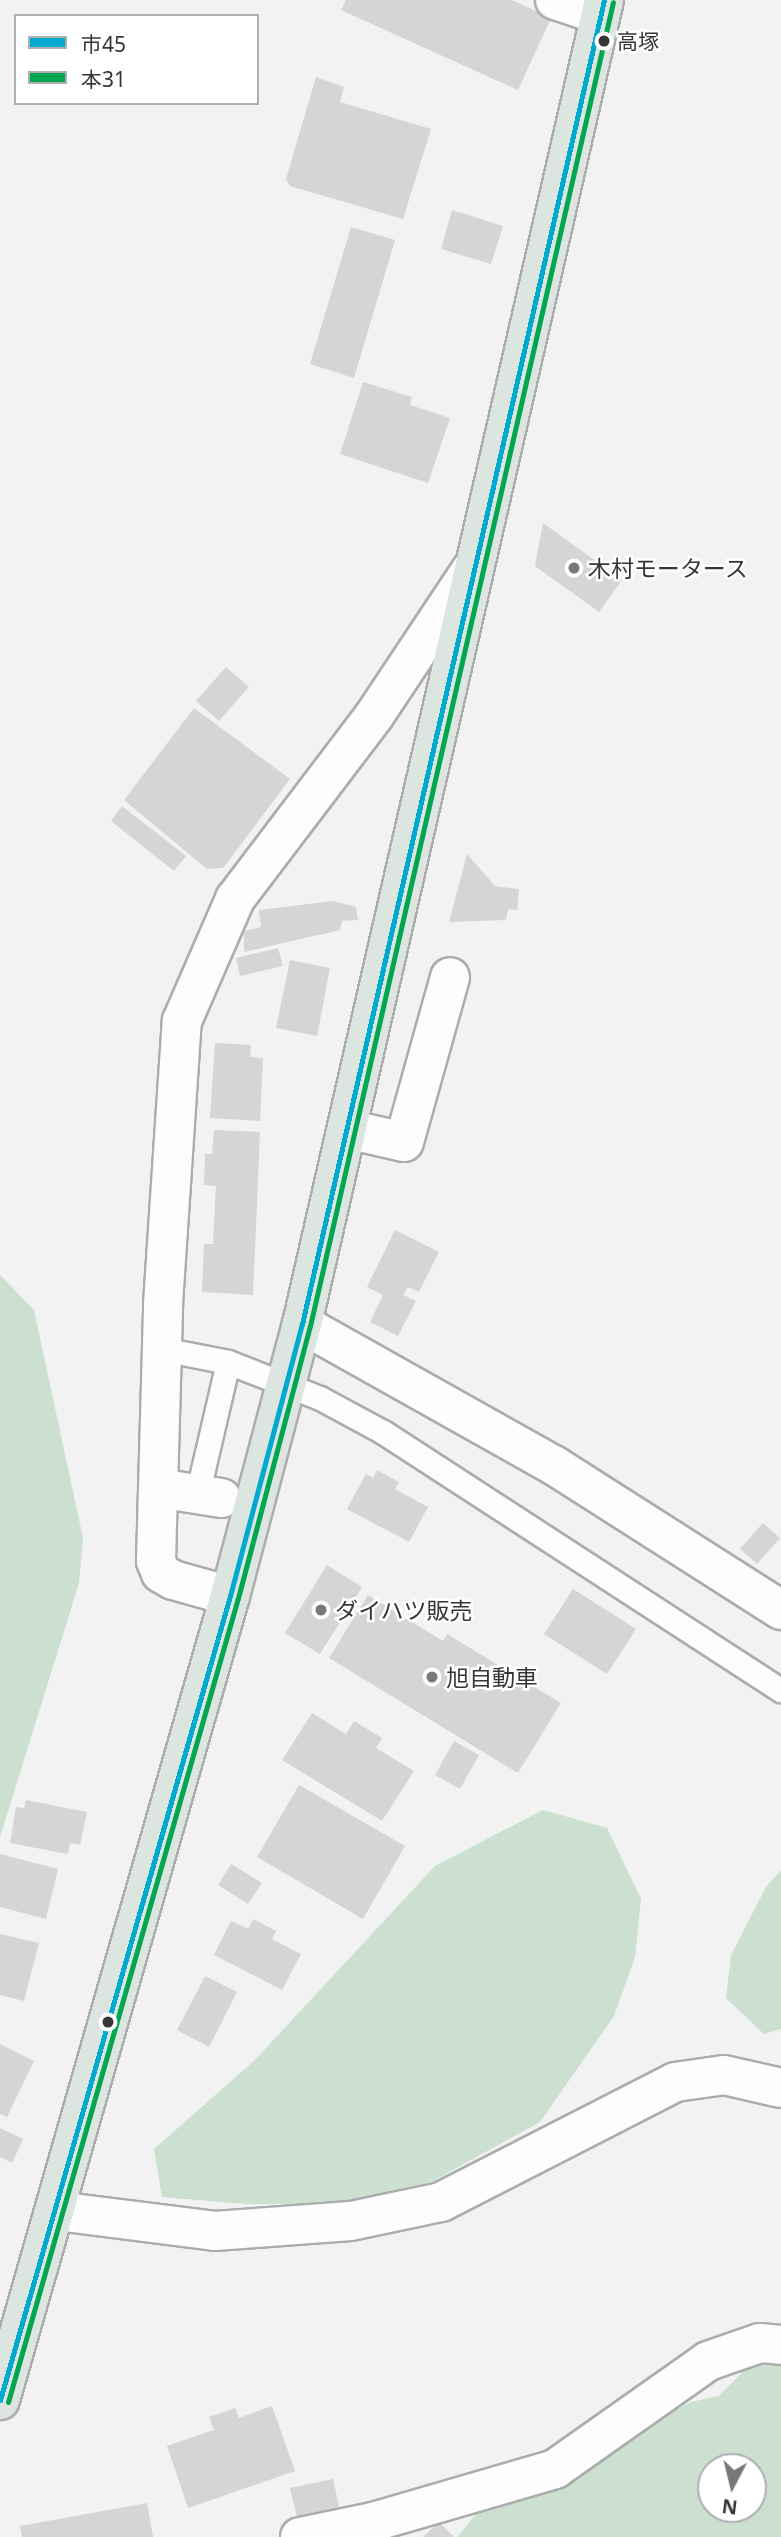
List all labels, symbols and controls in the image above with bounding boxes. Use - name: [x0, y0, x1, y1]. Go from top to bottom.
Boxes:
- legend: [14, 14, 259, 105]
- place label: 高塚: [617, 28, 659, 54]
- text: 市45: [81, 30, 126, 58]
- marker: 高塚: [597, 34, 611, 48]
- text: 本31: [81, 65, 126, 93]
- place label: 木村モータース: [588, 554, 749, 582]
- marker: 木村モータース: [566, 560, 582, 576]
- place label: ダイハツ販売: [335, 1596, 473, 1624]
- marker: ダイハツ販売: [313, 1602, 329, 1618]
- place label: 旭自動車: [446, 1663, 538, 1691]
- marker: 旭自動車: [424, 1669, 440, 1685]
- unlabelled marker: [101, 2015, 115, 2029]
- north arrow: [697, 2453, 767, 2523]
- text: N: [720, 2493, 739, 2521]

